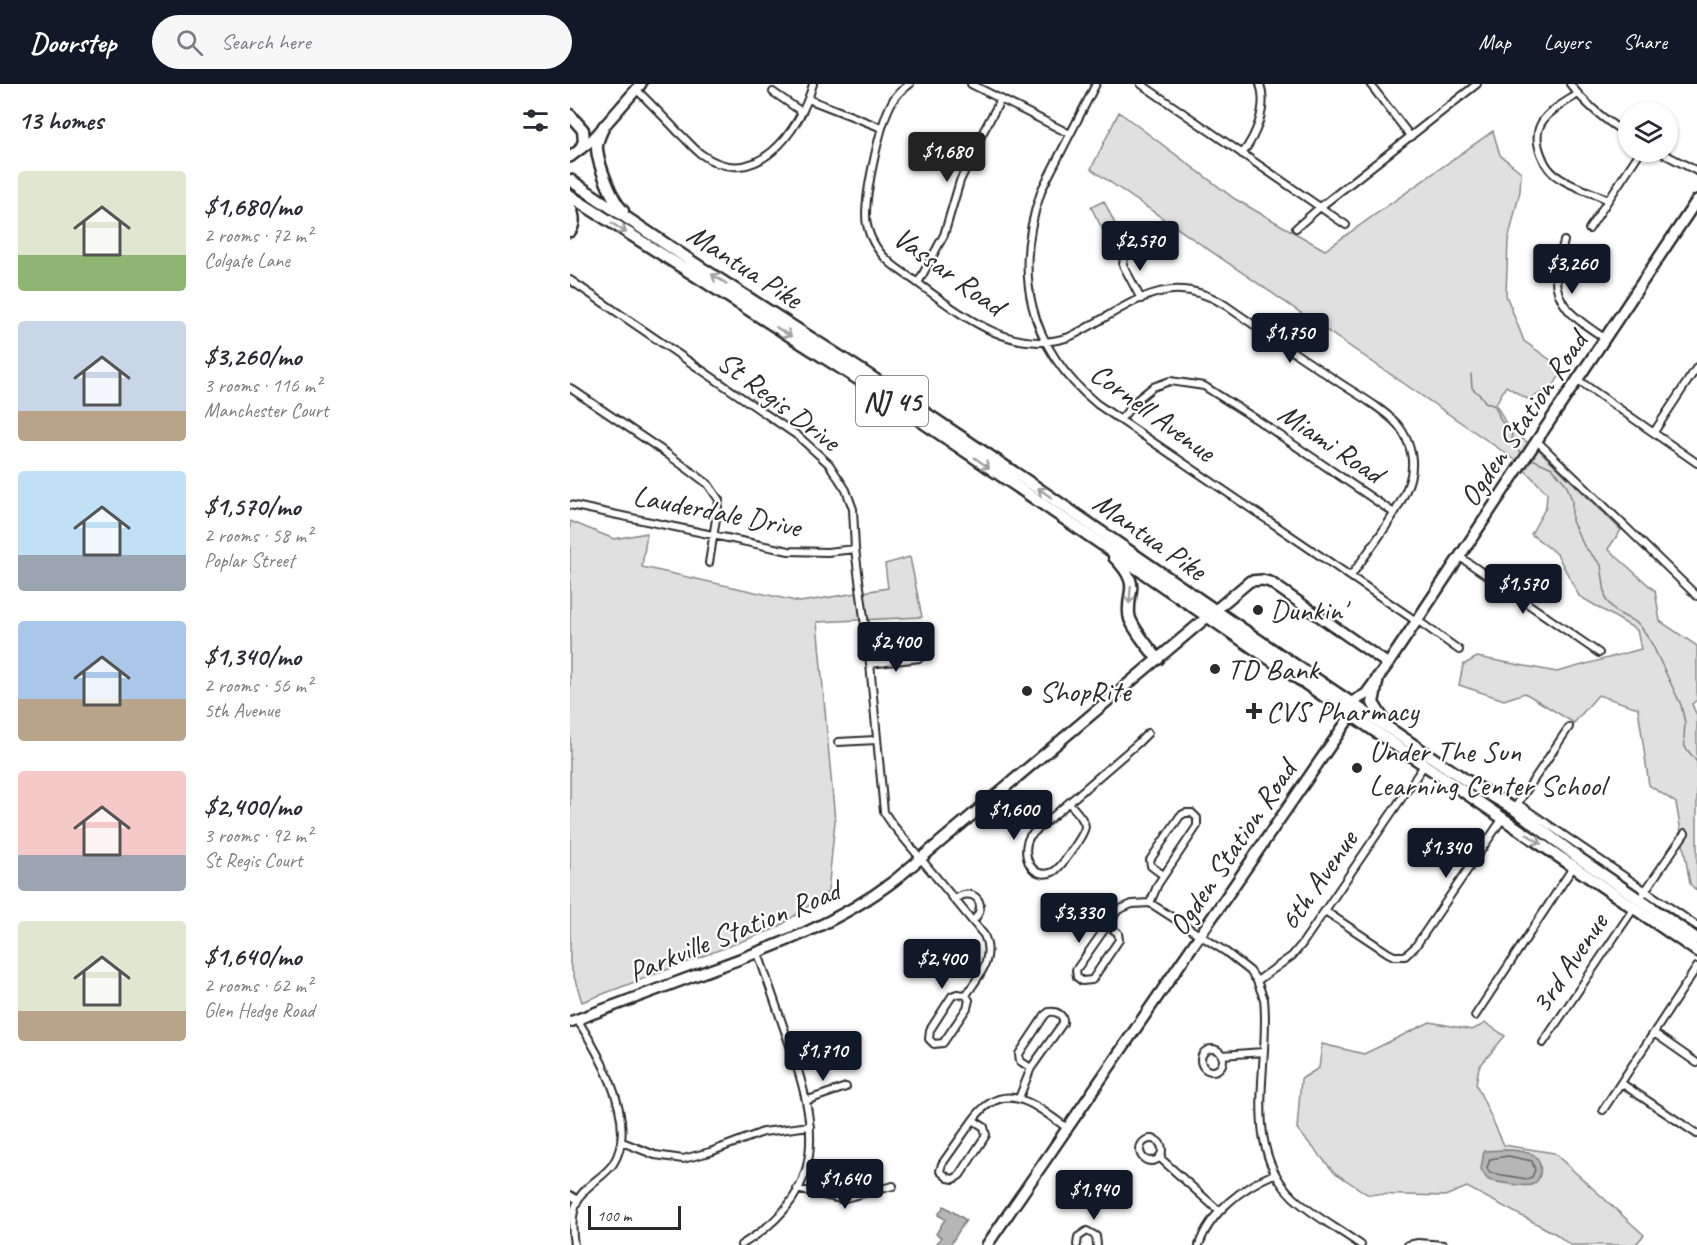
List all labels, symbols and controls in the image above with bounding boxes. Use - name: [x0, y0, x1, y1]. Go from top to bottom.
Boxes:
- search box: [152, 15, 572, 69]
- text: Doorstep: [30, 25, 116, 60]
- icon: search: [173, 26, 206, 59]
- text: Search here: [221, 28, 311, 56]
- text: Map: [1478, 29, 1511, 55]
- text: Layers: [1544, 29, 1590, 55]
- text: Share: [1623, 29, 1667, 55]
- map controls: [1618, 102, 1678, 162]
- button: layers: [1618, 102, 1678, 162]
- text: 13 homes: [18, 104, 103, 137]
- icon: filters: [519, 104, 552, 137]
- pin: $1,680: [898, 132, 996, 183]
- text: $1,680: [922, 139, 972, 164]
- text: $1,680/mo: [204, 190, 302, 223]
- icon: home: [66, 195, 138, 267]
- street label: Mantua Pike: [680, 215, 811, 318]
- street label: Vassar Road: [886, 218, 1015, 327]
- pin: $2,570: [1091, 221, 1189, 272]
- text: 2 rooms · 72 m²: [204, 223, 312, 248]
- one-way arrow: [610, 223, 627, 235]
- text: $2,570: [1116, 228, 1164, 253]
- pin: $3,260: [1523, 244, 1621, 295]
- text: Colgate Lane: [204, 248, 290, 273]
- text: $3,260: [1547, 251, 1597, 276]
- one-way arrow: [711, 273, 728, 285]
- pin: $1,750: [1241, 313, 1339, 364]
- text: $1,750: [1266, 320, 1314, 345]
- street label: Ogden Station Road: [1451, 321, 1598, 514]
- one-way arrow: [775, 327, 792, 339]
- text: $3,260/mo: [204, 340, 302, 373]
- street label: St Regis Drive: [710, 342, 850, 461]
- icon: home: [66, 345, 138, 417]
- street label: Cornell Avenue: [1083, 354, 1225, 471]
- text: 3 rooms · 116 m²: [204, 373, 321, 398]
- road number: NJ 45: [856, 376, 928, 426]
- street label: Miami Road: [1271, 394, 1394, 494]
- text: Manchester Court: [204, 398, 328, 423]
- one-way arrow: [973, 457, 990, 469]
- street label: Lauderdale Drive: [630, 476, 806, 546]
- street label: Mantua Pike: [1086, 483, 1216, 590]
- one-way arrow: [1038, 487, 1054, 499]
- text: $1,570/mo: [204, 490, 300, 523]
- icon: home: [66, 495, 138, 567]
- text: 2 rooms · 58 m²: [204, 523, 312, 548]
- text: Poplar Street: [204, 548, 294, 573]
- pin: $1,570: [1474, 564, 1572, 615]
- text: $1,570: [1499, 571, 1547, 596]
- one-way arrow: [1124, 584, 1135, 604]
- place label: Dunkin': [1270, 591, 1351, 629]
- marker: Dunkin': [1251, 603, 1265, 617]
- pin: $2,400: [847, 622, 945, 673]
- text: $2,400: [872, 629, 920, 654]
- text: $1,340/mo: [204, 640, 301, 673]
- icon: home: [66, 645, 138, 717]
- place label: TD Bank: [1227, 650, 1320, 688]
- marker: TD Bank: [1208, 662, 1222, 676]
- place label: ShopRite: [1039, 672, 1133, 710]
- text: 2 rooms · 56 m²: [204, 673, 312, 698]
- marker: ShopRite: [1020, 684, 1034, 698]
- place label: CVS Pharmacy: [1266, 692, 1420, 730]
- text: 5th Avenue: [204, 698, 280, 723]
- marker: CVS Pharmacy: [1247, 704, 1261, 718]
- place label: Under The Sun Learning Center School: [1369, 732, 1610, 804]
- street label: Ogden Station Road: [1160, 750, 1307, 943]
- marker: Under The Sun Learning Center School: [1350, 761, 1364, 775]
- text: $2,400/mo: [204, 790, 301, 823]
- pin: $1,600: [965, 790, 1063, 841]
- icon: home: [66, 795, 138, 867]
- text: $1,600: [989, 797, 1039, 822]
- street label: 6th Avenue: [1270, 821, 1367, 937]
- text: 3 rooms · 92 m²: [204, 823, 312, 848]
- pin: $1,340: [1397, 828, 1495, 879]
- one-way arrow: [1525, 833, 1541, 845]
- text: $1,340: [1422, 835, 1470, 860]
- text: St Regis Court: [204, 848, 302, 873]
- street label: Parkville Station Road: [623, 870, 849, 991]
- pin: $3,330: [1030, 893, 1128, 944]
- text: $3,330: [1055, 900, 1103, 925]
- street label: 3rd Avenue: [1522, 904, 1617, 1020]
- pin: $2,400: [893, 939, 991, 990]
- text: $1,640/mo: [204, 940, 302, 973]
- icon: home: [66, 945, 138, 1017]
- text: $2,400: [918, 946, 966, 971]
- text: 2 rooms · 62 m²: [204, 973, 312, 998]
- text: Glen Hedge Road: [204, 998, 314, 1023]
- pin: $1,710: [774, 1031, 872, 1082]
- text: $1,710: [799, 1038, 847, 1063]
- pin: $1,640: [796, 1159, 894, 1210]
- text: $1,640: [820, 1166, 870, 1191]
- pin: $1,940: [1045, 1170, 1143, 1221]
- text: $1,940: [1070, 1177, 1118, 1202]
- scale bar: [588, 1203, 681, 1230]
- text: 100 m: [597, 1206, 631, 1226]

